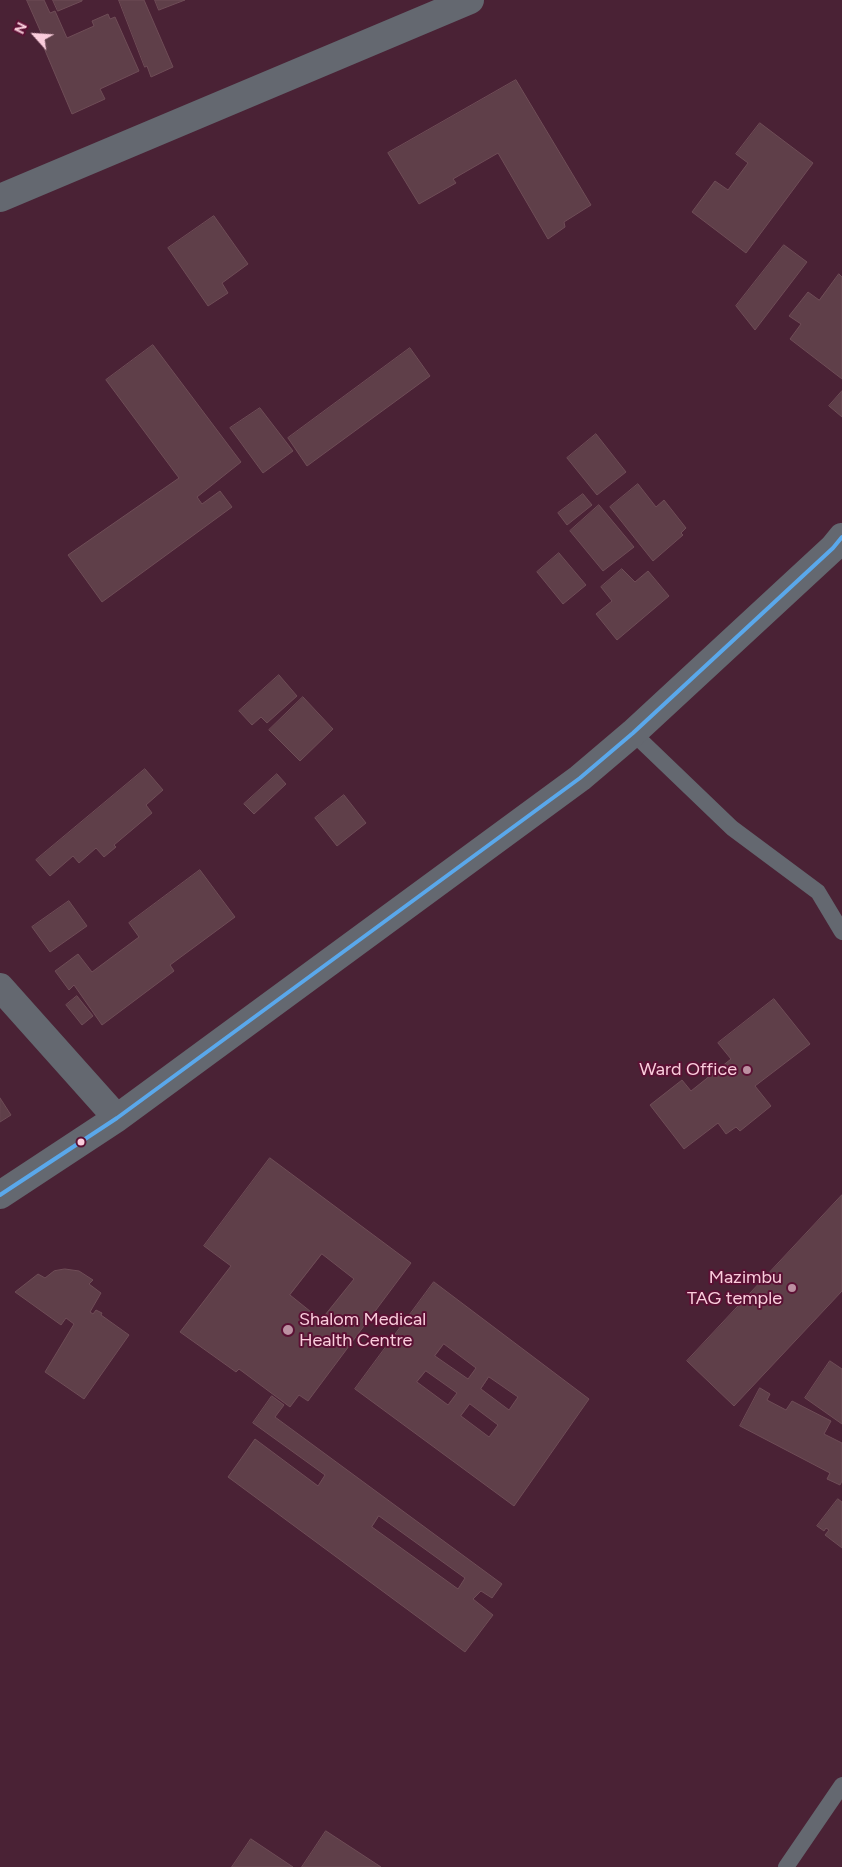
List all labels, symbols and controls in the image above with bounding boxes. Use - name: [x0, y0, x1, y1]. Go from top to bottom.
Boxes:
- north arrow: [10, 10, 60, 60]
- text: N: [11, 20, 31, 37]
- place label: Ward Office: [639, 1059, 737, 1081]
- marker: Ward Office: [741, 1064, 753, 1076]
- unlabelled marker: [76, 1137, 86, 1147]
- place label: Mazimbu TAG temple: [687, 1267, 782, 1310]
- marker: Mazimbu TAG temple: [786, 1282, 798, 1294]
- place label: Shalom Medical Health Centre: [299, 1309, 426, 1352]
- marker: Shalom Medical Health Centre: [281, 1323, 295, 1337]

